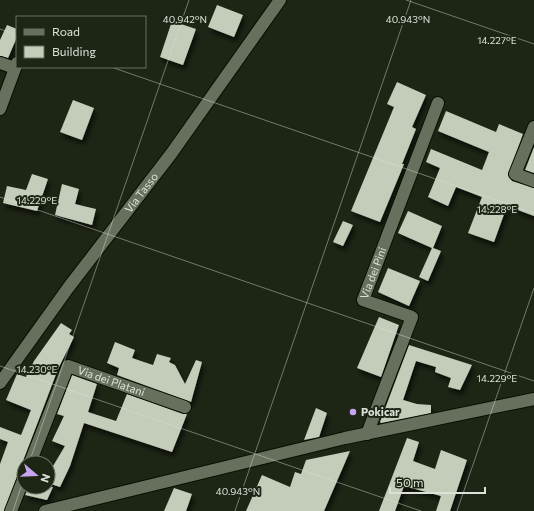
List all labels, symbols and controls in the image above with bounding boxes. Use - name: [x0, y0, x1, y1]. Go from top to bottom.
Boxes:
- text: 40.942°N: [163, 13, 207, 25]
- text: 40.943°N: [386, 13, 430, 25]
- legend: [16, 16, 146, 68]
- text: Road: [52, 24, 80, 38]
- text: 14.227°E: [477, 34, 517, 46]
- text: Building: [52, 44, 96, 58]
- street label: Via Tasso: [121, 170, 160, 215]
- text: 14.229°E: [17, 194, 57, 206]
- text: 14.228°E: [477, 203, 517, 215]
- street label: Via dei Pini: [357, 245, 389, 301]
- text: 14.230°E: [17, 363, 58, 375]
- street label: Via dei Platani: [76, 363, 147, 398]
- text: 14.229°E: [477, 372, 517, 384]
- place label: Pokicar: [361, 405, 400, 418]
- marker: Pokicar: [348, 407, 358, 417]
- north arrow: [16, 455, 56, 495]
- scale bar: [390, 469, 485, 495]
- text: N: [38, 472, 53, 484]
- text: 50 m: [396, 475, 424, 489]
- text: 40.943°N: [216, 485, 260, 497]

